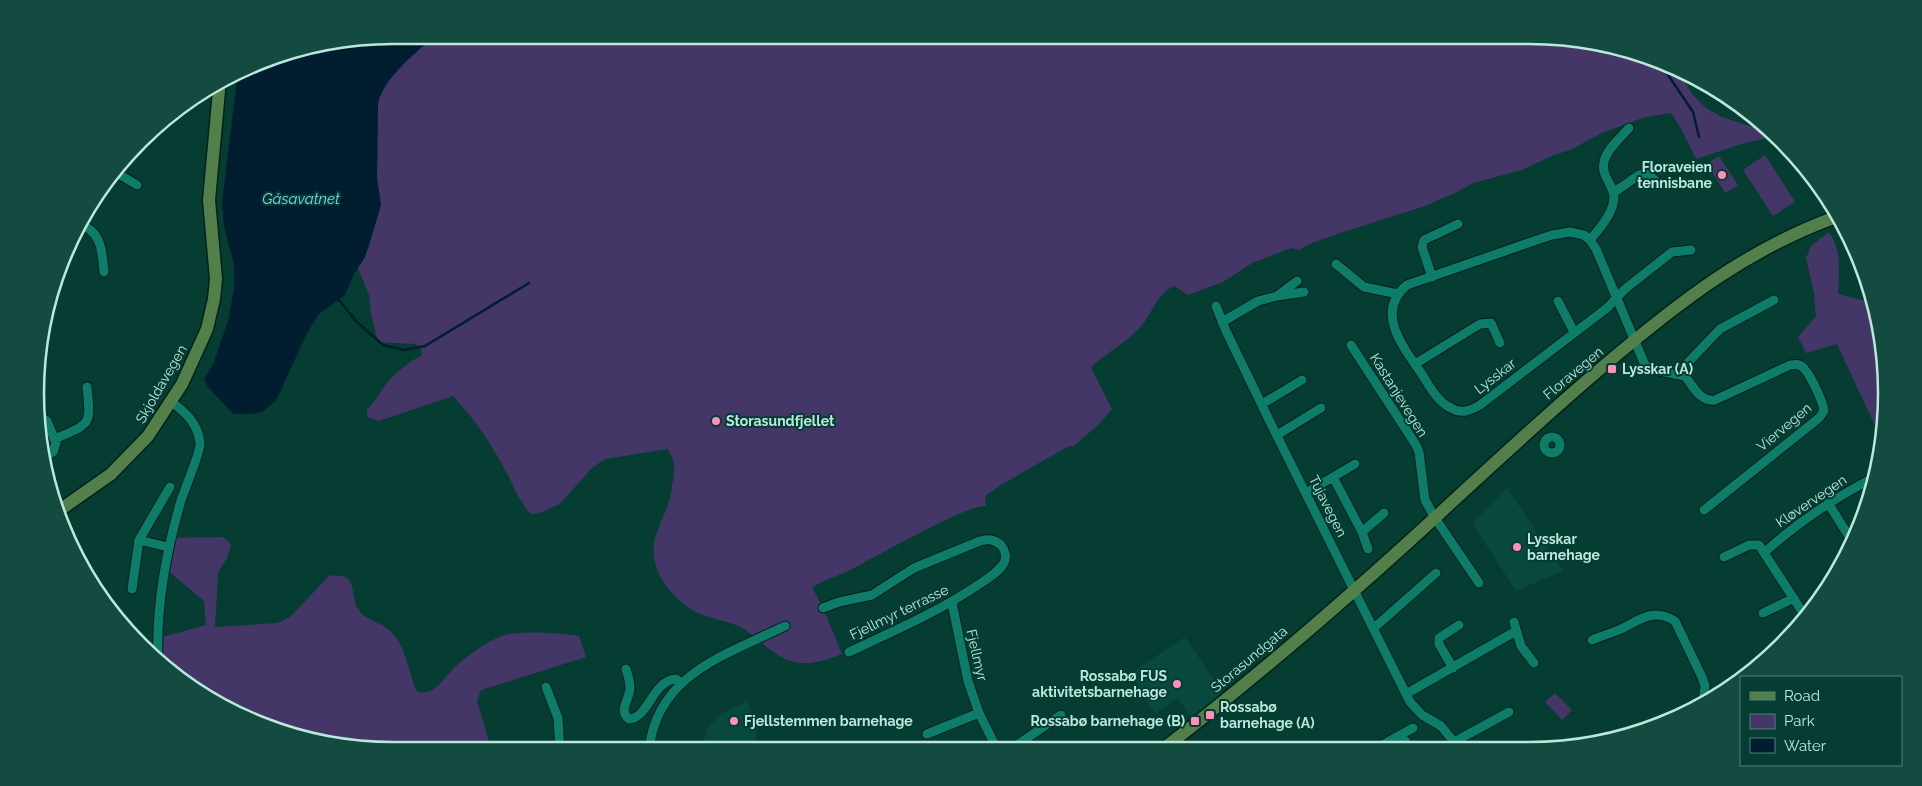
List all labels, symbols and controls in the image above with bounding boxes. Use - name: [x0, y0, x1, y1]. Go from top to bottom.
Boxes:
- place label: Floraveien tennisbane: [1637, 159, 1713, 191]
- marker: Floraveien tennisbane: [1716, 169, 1728, 181]
- water label: Gåsavatnet: [262, 190, 340, 208]
- street label: Skjoldavegen: [132, 342, 190, 426]
- street label: Floravegen: [1540, 343, 1606, 403]
- street label: Kastanjevegen: [1367, 350, 1431, 440]
- street label: Lysskar: [1471, 355, 1519, 397]
- place label: Lysskar (A): [1622, 361, 1693, 377]
- marker: Lysskar (A): [1606, 363, 1618, 375]
- street label: Viervegen: [1754, 400, 1814, 454]
- place label: Storasundfjellet: [726, 413, 835, 429]
- marker: Storasundfjellet: [710, 415, 722, 427]
- street label: Kløvervegen: [1773, 472, 1849, 530]
- street label: Tujavegen: [1306, 473, 1350, 539]
- place label: Lysskar barnehage: [1527, 531, 1601, 563]
- marker: Lysskar barnehage: [1511, 541, 1523, 553]
- street label: Fjellmyr terrasse: [847, 581, 951, 643]
- street label: Storasundgata: [1208, 623, 1290, 695]
- street label: Fjellmyr: [963, 628, 991, 682]
- place label: Rossabø FUS aktivitetsbarnehage: [1032, 668, 1168, 700]
- legend: [1740, 676, 1902, 766]
- marker: Rossabø FUS aktivitetsbarnehage: [1171, 678, 1183, 690]
- text: Road: [1784, 687, 1820, 705]
- place label: Rossabø barnehage (A): [1220, 699, 1315, 731]
- marker: Rossabø barnehage (A): [1204, 709, 1216, 721]
- text: Park: [1784, 712, 1815, 730]
- place label: Fjellstemmen barnehage: [744, 713, 913, 729]
- place label: Rossabø barnehage (B): [1030, 713, 1185, 729]
- marker: Fjellstemmen barnehage: [728, 715, 740, 727]
- marker: Rossabø barnehage (B): [1189, 715, 1201, 727]
- text: Water: [1784, 737, 1827, 755]

